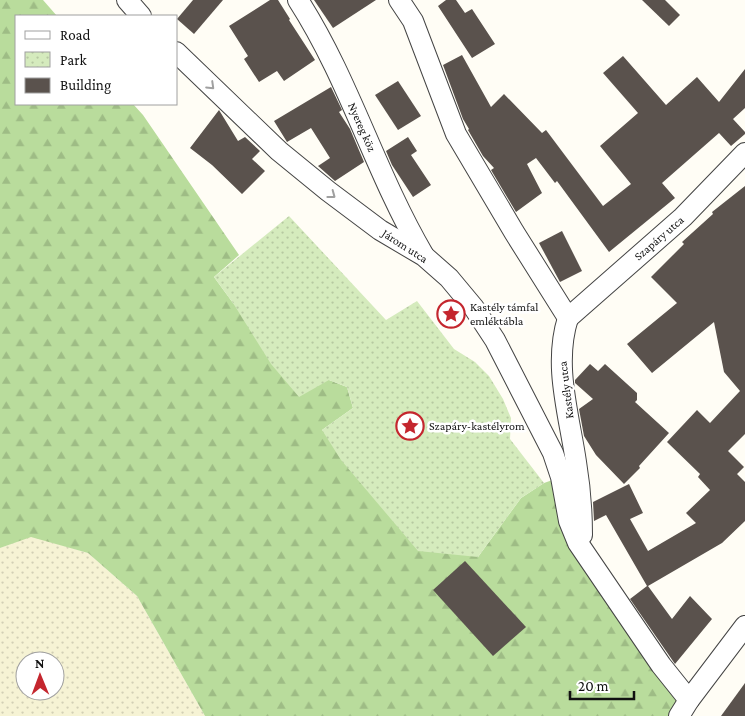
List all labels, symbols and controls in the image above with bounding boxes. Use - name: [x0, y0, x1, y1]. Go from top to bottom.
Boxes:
- legend: [15, 15, 178, 105]
- text: Road: [60, 27, 91, 43]
- text: Park: [60, 52, 87, 68]
- text: Building: [60, 77, 111, 94]
- one-way arrow: [205, 81, 214, 90]
- street label: Nyereg köz: [345, 100, 379, 154]
- one-way arrow: [326, 189, 335, 197]
- street label: Szapáry utca: [631, 212, 687, 263]
- street label: Járom utca: [379, 225, 431, 266]
- place icon: Kastély támfal emléktábla: [436, 299, 466, 329]
- place label: Kastély támfal emléktábla: [470, 300, 539, 328]
- street label: Kastély utca: [555, 360, 576, 420]
- place icon: Szapáry-kastélyrom: [395, 411, 425, 441]
- place label: Szapáry-kastélyrom: [429, 419, 525, 433]
- north arrow: [15, 651, 65, 701]
- text: N: [35, 655, 45, 671]
- scale bar: [570, 668, 634, 700]
- text: 20 m: [578, 678, 609, 694]

